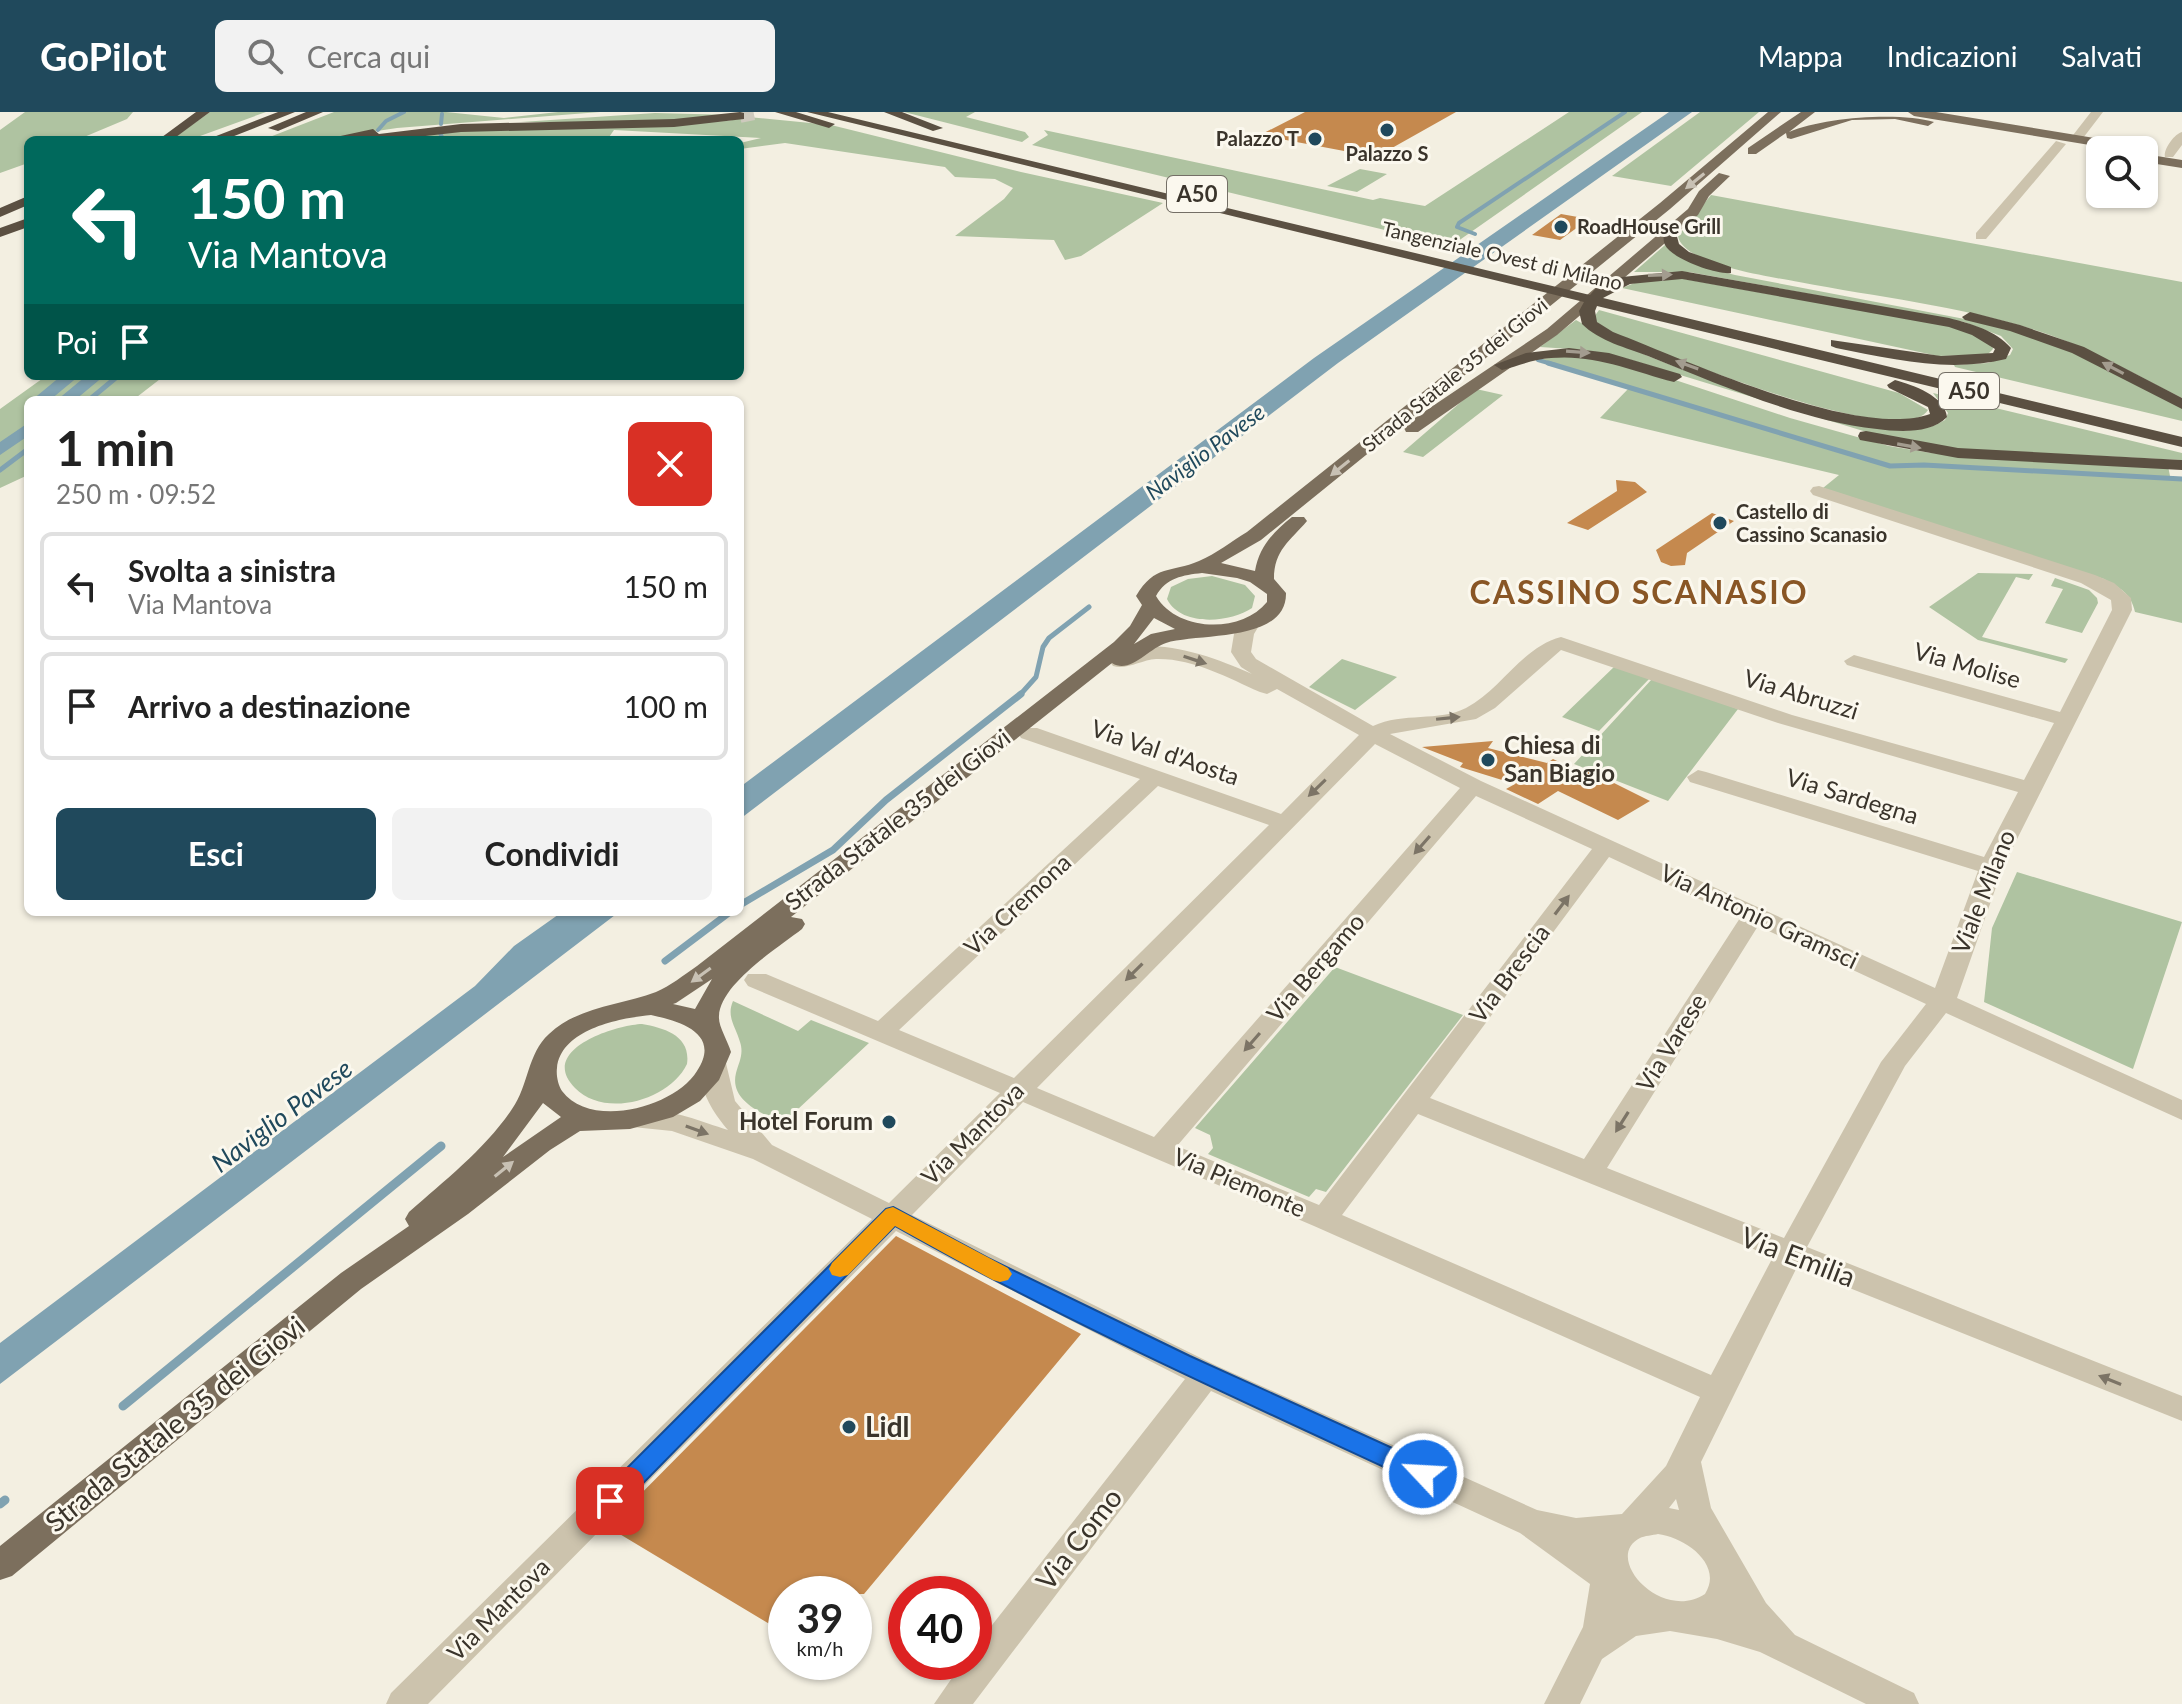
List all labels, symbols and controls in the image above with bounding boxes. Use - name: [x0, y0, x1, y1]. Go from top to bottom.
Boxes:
- search box: [215, 20, 775, 92]
- text: GoPilot: [40, 33, 167, 79]
- icon: search: [243, 34, 287, 78]
- text: Cerca qui: [307, 38, 430, 74]
- text: Mappa: [1758, 39, 1843, 73]
- text: Indicazioni: [1887, 39, 2017, 73]
- text: Salvati: [2061, 39, 2142, 73]
- marker: Palazzo S: [1378, 121, 1396, 139]
- place label: Palazzo T: [1216, 126, 1299, 150]
- marker: Palazzo T: [1306, 130, 1324, 148]
- map controls: [2086, 136, 2158, 208]
- button: search: [2086, 136, 2158, 208]
- place label: Palazzo S: [1346, 141, 1428, 165]
- text: 150 m: [188, 164, 346, 231]
- icon: left: [56, 168, 160, 272]
- one-way arrow: [1685, 172, 1705, 189]
- road number: A50: [1167, 176, 1227, 212]
- place label: RoadHouse Grill: [1577, 214, 1721, 238]
- street label: Tangenziale Ovest di Milano: [1380, 216, 1625, 294]
- marker: RoadHouse Grill: [1552, 218, 1570, 236]
- text: Via Mantova: [188, 232, 388, 276]
- one-way arrow: [1648, 269, 1673, 282]
- street label: Strada Statale 35 dei Giovi: [1357, 292, 1552, 456]
- icon: arrive: [113, 320, 157, 364]
- text: Poi: [56, 324, 97, 360]
- one-way arrow: [1566, 346, 1591, 359]
- one-way arrow: [1675, 358, 1699, 371]
- one-way arrow: [2101, 361, 2124, 375]
- road number: A50: [1939, 373, 1999, 409]
- water label: Naviglio Pavese: [1140, 398, 1270, 505]
- text: 1 min: [56, 419, 175, 476]
- button: close: [628, 422, 712, 506]
- one-way arrow: [1896, 440, 1921, 452]
- one-way arrow: [1330, 459, 1350, 475]
- text: 250 m · 09:52: [56, 478, 216, 510]
- place label: Castello di Cassino Scanasio: [1736, 499, 1887, 546]
- marker: Castello di Cassino Scanasio: [1711, 514, 1729, 532]
- text: Svolta a sinistra: [128, 552, 336, 588]
- icon: left: [60, 564, 104, 608]
- text: 150 m: [623, 568, 708, 604]
- district label: CASSINO SCANASIO: [1470, 572, 1809, 611]
- text: Via Mantova: [128, 588, 272, 620]
- street label: Via Molise: [1911, 635, 2024, 694]
- one-way arrow: [1183, 654, 1207, 666]
- street label: Via Abruzzi: [1741, 662, 1862, 725]
- icon: arrive: [60, 684, 104, 728]
- text: Arrivo a destinazione: [128, 688, 410, 724]
- text: 100 m: [623, 688, 708, 724]
- one-way arrow: [1436, 711, 1461, 724]
- street label: Via Val d'Aosta: [1088, 713, 1243, 791]
- street label: Strada Statale 35 dei Giovi: [779, 722, 1015, 916]
- place label: Chiesa di San Biagio: [1504, 730, 1615, 787]
- marker: Chiesa di San Biagio: [1479, 751, 1497, 769]
- street label: Via Sardegna: [1783, 762, 1922, 829]
- one-way arrow: [1308, 779, 1327, 797]
- button: Esci: [56, 808, 376, 900]
- button: Condividi: [392, 808, 712, 900]
- street label: Viale Milano: [1945, 825, 2021, 958]
- one-way arrow: [1414, 835, 1431, 855]
- street label: Via Cremona: [957, 847, 1076, 961]
- street label: Via Antonio Gramsci: [1656, 857, 1863, 974]
- one-way arrow: [1553, 895, 1569, 915]
- street label: Via Bergamo: [1260, 907, 1370, 1027]
- street label: Via Brescia: [1462, 918, 1555, 1028]
- one-way arrow: [1125, 962, 1144, 981]
- one-way arrow: [691, 966, 712, 982]
- street label: Via Varese: [1629, 988, 1712, 1096]
- one-way arrow: [1244, 1031, 1261, 1051]
- water label: Naviglio Pavese: [205, 1052, 358, 1179]
- street label: Via Mantova: [915, 1076, 1029, 1190]
- place label: Hotel Forum: [739, 1106, 873, 1135]
- one-way arrow: [1616, 1111, 1630, 1133]
- marker: Hotel Forum: [880, 1113, 898, 1131]
- one-way arrow: [686, 1124, 710, 1137]
- street label: Via Piemonte: [1169, 1141, 1310, 1222]
- one-way arrow: [494, 1161, 514, 1178]
- street label: Via Emilia: [1736, 1219, 1860, 1293]
- street label: Strada Statale 35 dei Giovi: [38, 1308, 311, 1538]
- one-way arrow: [2098, 1374, 2122, 1387]
- place label: Lidl: [865, 1409, 910, 1443]
- marker: Lidl: [840, 1418, 858, 1436]
- position arrow: [1381, 1432, 1465, 1516]
- pin: [576, 1467, 644, 1535]
- icon: arrive: [588, 1479, 632, 1523]
- street label: Via Como: [1028, 1481, 1129, 1596]
- street label: Via Mantova: [441, 1552, 555, 1666]
- speed limit sign: 40: [888, 1576, 992, 1680]
- text: 39: [797, 1594, 843, 1642]
- text: km/h: [797, 1636, 843, 1660]

